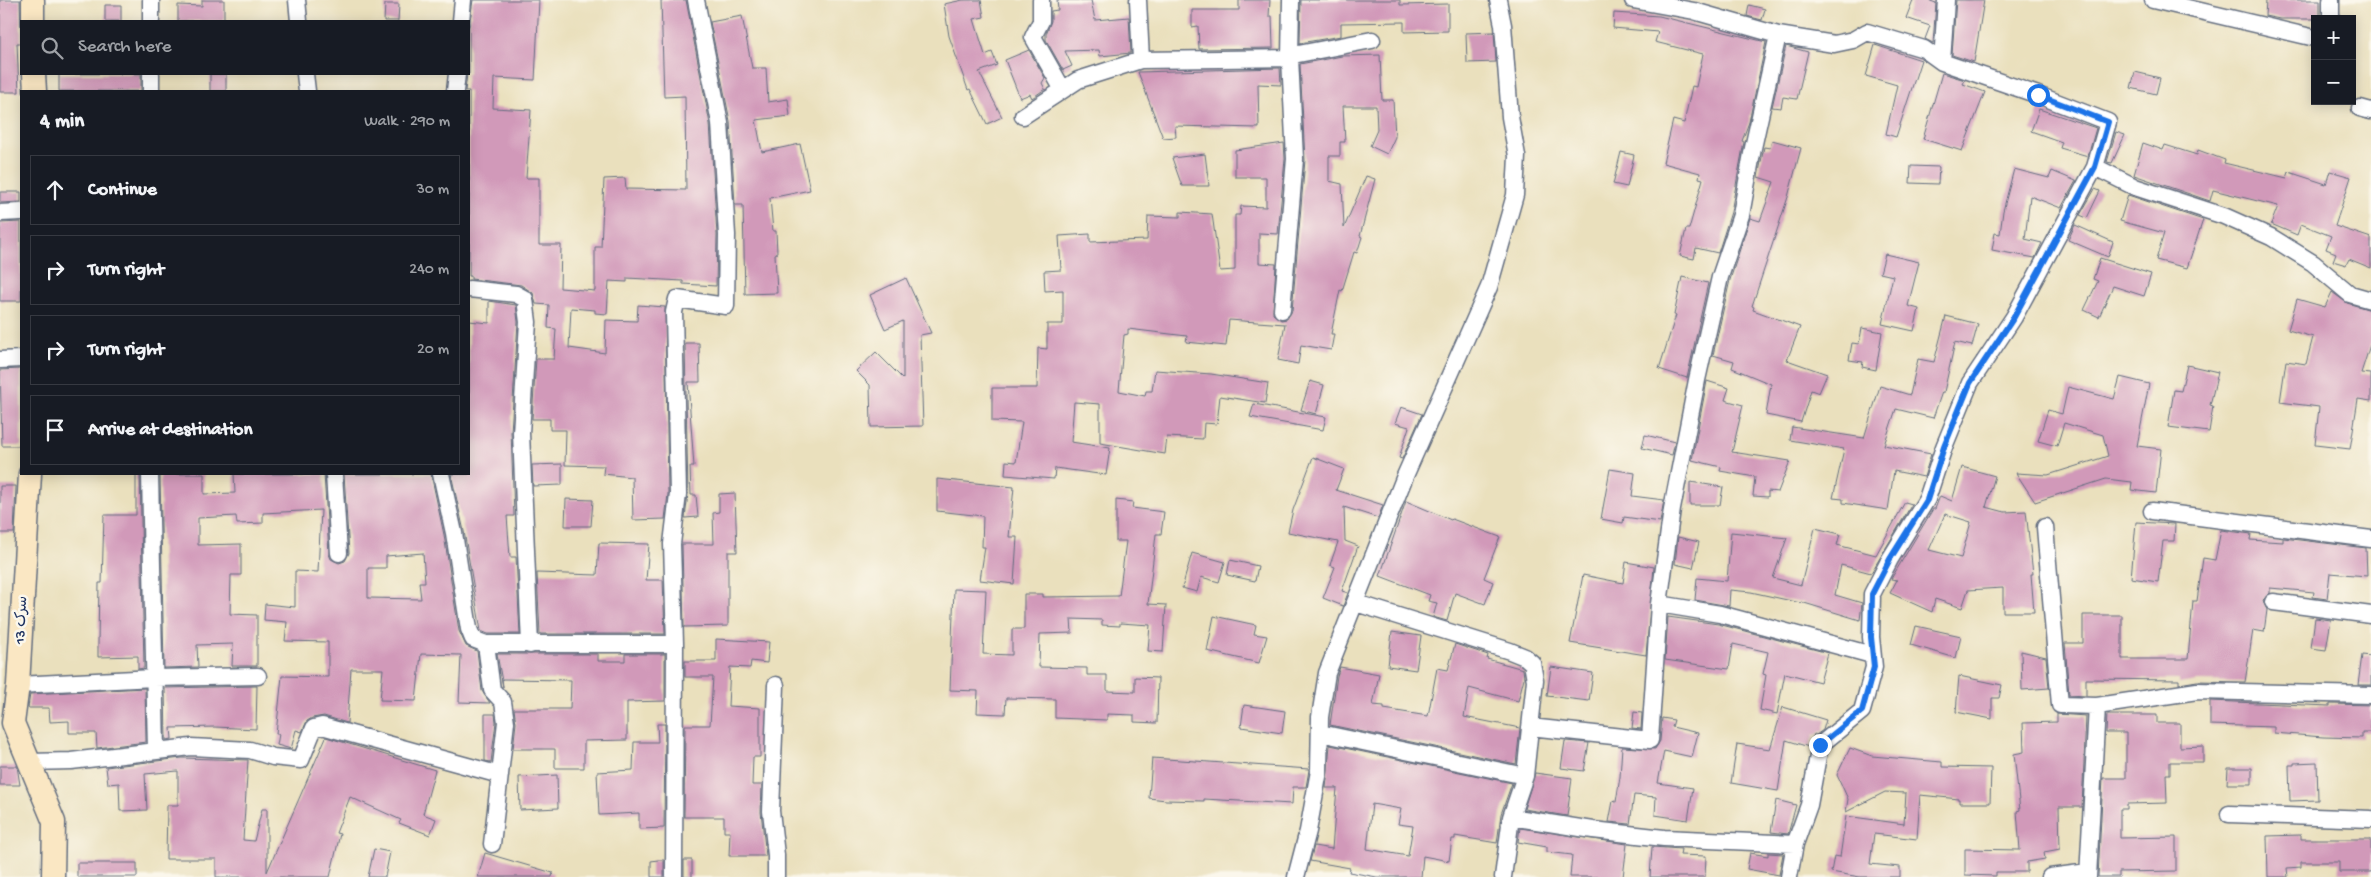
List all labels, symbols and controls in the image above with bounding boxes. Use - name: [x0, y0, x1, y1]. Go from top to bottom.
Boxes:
- map controls: [2311, 15, 2356, 105]
- button: +: [2311, 15, 2356, 60]
- search box: [20, 20, 470, 75]
- icon: search: [38, 34, 66, 62]
- text: Search here: [78, 36, 172, 59]
- button: −: [2311, 60, 2356, 105]
- route start: [2027, 84, 2050, 107]
- text: 4 min: [40, 110, 84, 135]
- text: Walk · 290 m: [364, 113, 450, 132]
- icon: ahead: [41, 176, 69, 204]
- text: Continue: [88, 179, 157, 202]
- text: 30 m: [416, 181, 449, 200]
- icon: right: [41, 256, 69, 284]
- text: Turn right: [88, 259, 164, 282]
- text: 240 m: [409, 261, 449, 280]
- icon: right: [41, 336, 69, 364]
- text: Turn right: [88, 339, 164, 362]
- text: 20 m: [417, 341, 449, 360]
- icon: arrive: [41, 416, 69, 444]
- text: Arrive at destination: [88, 419, 252, 442]
- street label: سرک 13: [12, 595, 32, 646]
- route end: [1809, 734, 1832, 757]

